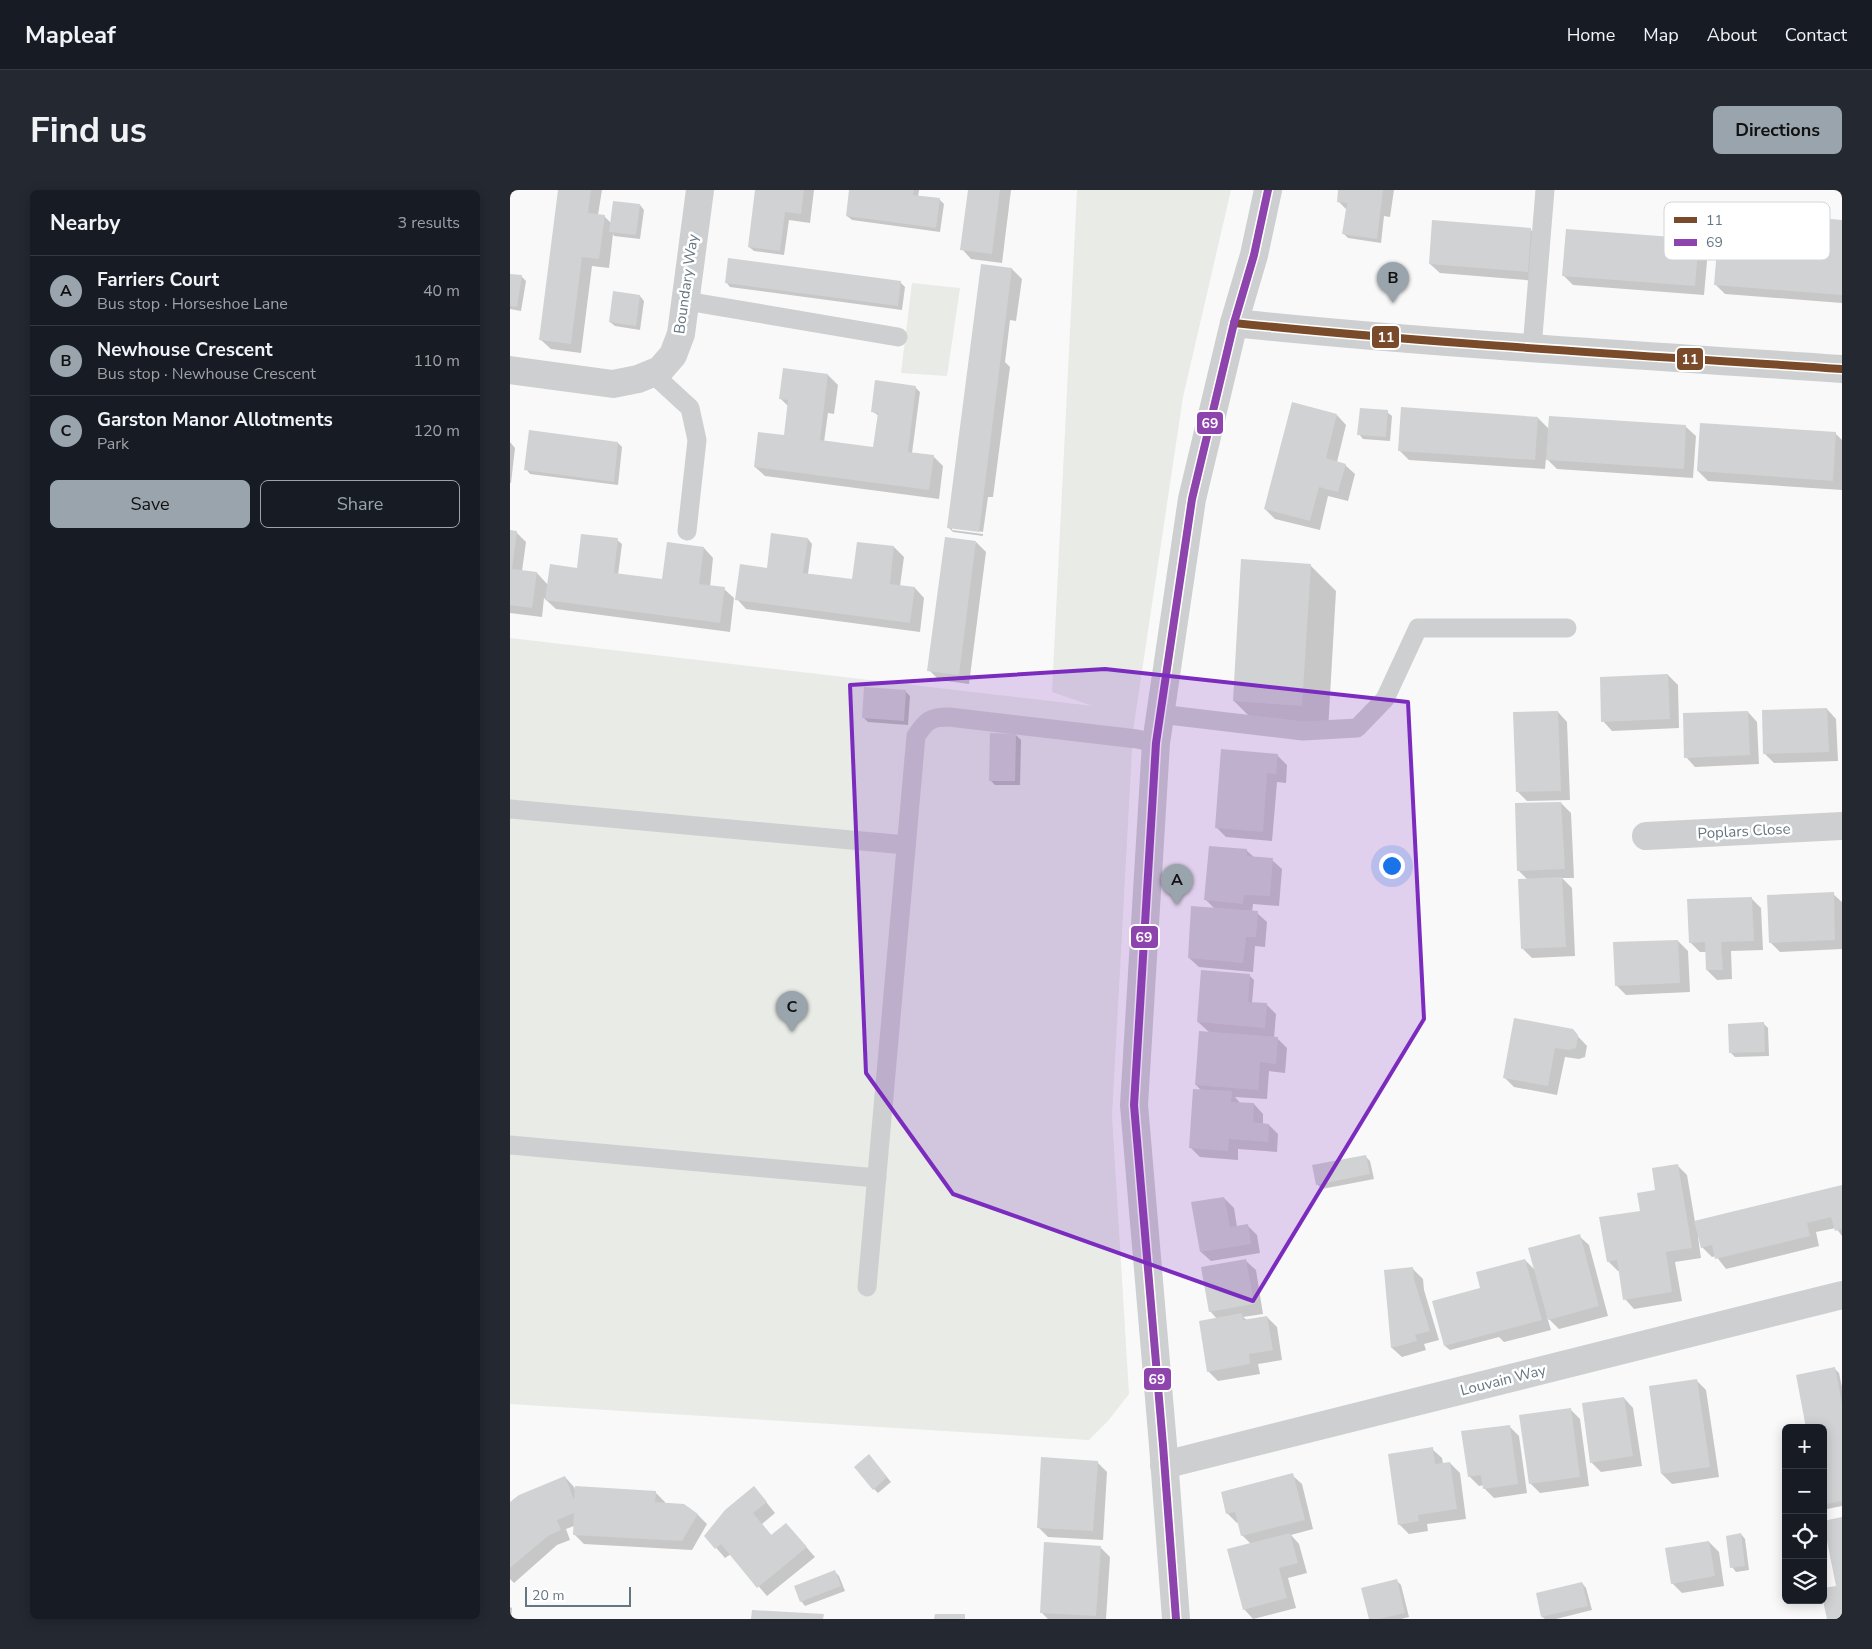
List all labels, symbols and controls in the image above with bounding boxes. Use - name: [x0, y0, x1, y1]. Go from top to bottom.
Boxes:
- text: Mapleaf: [25, 19, 116, 51]
- text: Home: [1567, 23, 1615, 47]
- text: Map: [1643, 23, 1679, 47]
- text: About: [1707, 23, 1757, 47]
- text: Contact: [1785, 23, 1847, 47]
- button: Directions: [1713, 106, 1842, 154]
- text: Find us: [30, 107, 147, 154]
- legend: [1664, 202, 1830, 260]
- text: Nearby: [50, 209, 120, 237]
- text: 11: [1706, 211, 1723, 230]
- text: 3 results: [398, 212, 460, 234]
- street label: Boundary Way: [669, 232, 703, 335]
- text: 69: [1706, 233, 1723, 252]
- pin: B: [1377, 262, 1409, 303]
- text: Farriers Court: [97, 267, 219, 293]
- text: A: [60, 280, 72, 302]
- text: 40 m: [423, 280, 460, 302]
- text: Bus stop · Horseshoe Lane: [97, 293, 288, 315]
- line badge: 11: [1371, 325, 1400, 349]
- text: 11: [1378, 328, 1394, 347]
- text: Newhouse Crescent: [97, 337, 273, 363]
- line badge: 11: [1676, 347, 1704, 371]
- text: B: [60, 350, 72, 372]
- text: 110 m: [413, 350, 460, 372]
- text: 11: [1682, 350, 1698, 369]
- text: Bus stop · Newhouse Crescent: [97, 363, 316, 385]
- text: Garston Manor Allotments: [97, 407, 333, 433]
- line badge: 69: [1196, 411, 1224, 435]
- text: 69: [1202, 414, 1218, 433]
- text: C: [61, 420, 71, 442]
- text: 120 m: [413, 420, 460, 442]
- text: Park: [97, 433, 129, 455]
- button: Save: [50, 480, 250, 528]
- button: Share: [260, 480, 460, 528]
- street label: Poplars Close: [1697, 819, 1791, 843]
- your location: [1379, 853, 1405, 879]
- pin: A: [1161, 864, 1193, 905]
- line badge: 69: [1130, 925, 1159, 949]
- text: 69: [1136, 928, 1152, 947]
- pin: C: [776, 991, 808, 1032]
- street label: Louvain Way: [1458, 1360, 1548, 1400]
- line badge: 69: [1143, 1367, 1172, 1391]
- text: 69: [1149, 1370, 1165, 1389]
- map controls: [1782, 1424, 1827, 1604]
- button: +: [1782, 1424, 1827, 1469]
- button: −: [1782, 1469, 1827, 1514]
- button: locate: [1782, 1514, 1827, 1559]
- button: layers: [1782, 1559, 1827, 1604]
- scale bar: [525, 1584, 631, 1607]
- text: 20 m: [532, 1586, 564, 1605]

